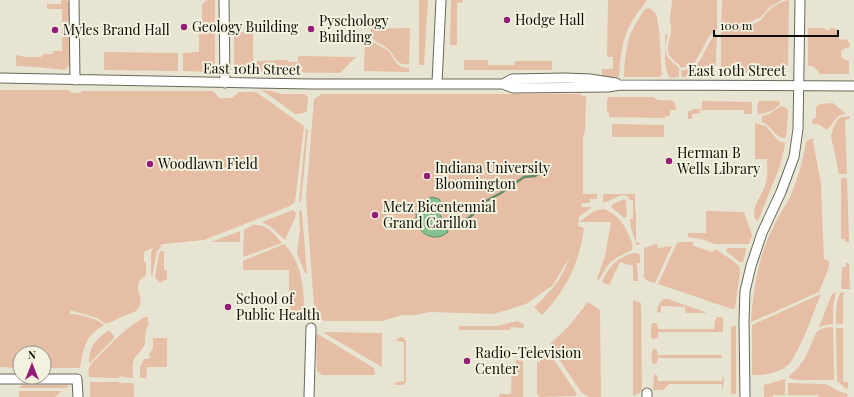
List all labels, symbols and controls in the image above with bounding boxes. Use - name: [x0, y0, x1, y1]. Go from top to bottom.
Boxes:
- place label: Hodge Hall: [515, 10, 584, 29]
- place label: Pyschology Building: [319, 11, 389, 46]
- scale bar: [714, 12, 838, 38]
- marker: Hodge Hall: [502, 15, 512, 25]
- place label: Geology Building: [192, 17, 299, 36]
- text: 100 m: [720, 17, 753, 33]
- place label: Myles Brand Hall: [63, 20, 170, 39]
- marker: Geology Building: [179, 22, 189, 32]
- marker: Pyschology Building: [306, 24, 316, 34]
- marker: Myles Brand Hall: [50, 25, 60, 35]
- street label: East 10th Street: [203, 58, 302, 79]
- street label: East 10th Street: [688, 61, 787, 80]
- place label: Herman B Wells Library: [676, 143, 760, 178]
- place label: Woodlawn Field: [157, 154, 258, 173]
- marker: Herman B Wells Library: [664, 156, 674, 166]
- place label: Indiana University Bloomington: [435, 158, 550, 193]
- marker: Woodlawn Field: [145, 159, 155, 169]
- marker: Indiana University Bloomington: [422, 171, 432, 181]
- place label: Metz Bicentennial Grand Carillon: [383, 197, 496, 232]
- marker: Metz Bicentennial Grand Carillon: [370, 210, 380, 220]
- place label: School of Public Health: [236, 289, 321, 324]
- marker: School of Public Health: [223, 302, 233, 312]
- place label: Radio-Television Center: [475, 343, 582, 378]
- north arrow: [12, 345, 52, 385]
- text: N: [28, 347, 36, 362]
- marker: Radio-Television Center: [462, 356, 472, 366]

